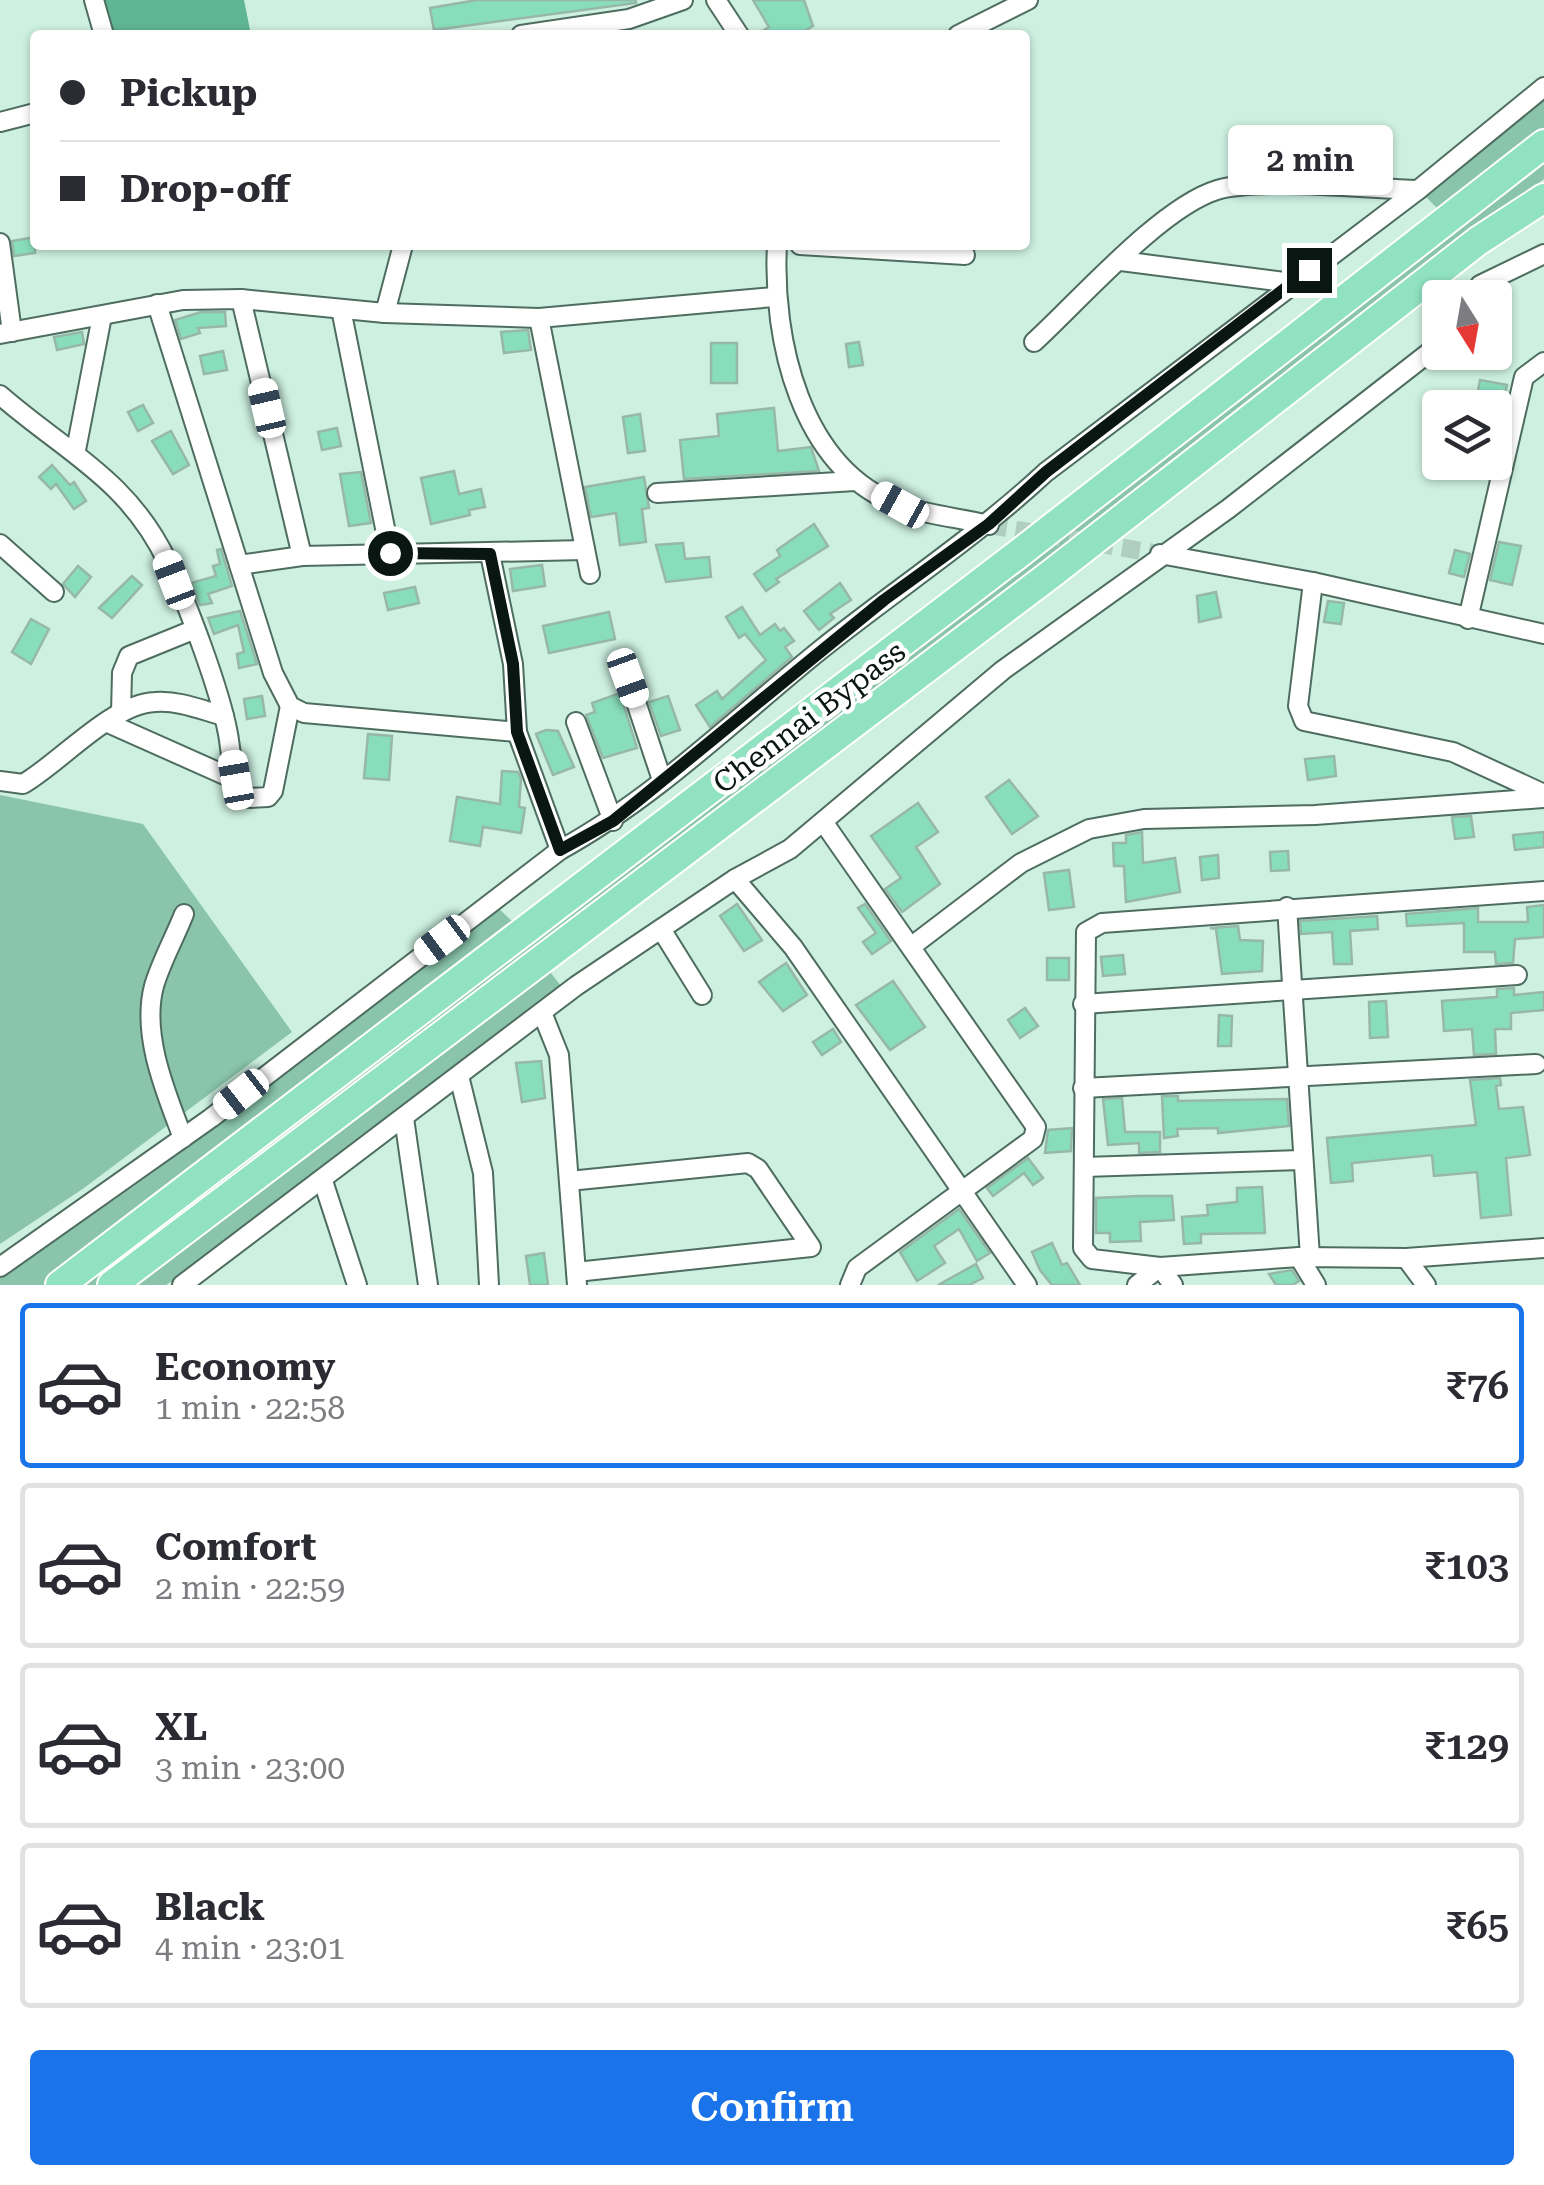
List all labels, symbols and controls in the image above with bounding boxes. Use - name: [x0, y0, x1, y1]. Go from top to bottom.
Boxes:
- text: Pickup: [120, 71, 257, 115]
- callout: 2 min: [1226, 125, 1392, 195]
- text: 2 min: [1266, 141, 1355, 179]
- text: Drop-off: [120, 167, 290, 211]
- route end: [1287, 248, 1332, 293]
- north arrow: [1422, 280, 1512, 370]
- map controls: [1422, 280, 1512, 480]
- car: [246, 375, 288, 441]
- button: layers: [1422, 390, 1512, 480]
- car: [866, 477, 934, 533]
- route start: [368, 531, 413, 576]
- car: [149, 547, 199, 613]
- street label: Chennai Bypass: [706, 633, 912, 801]
- car: [604, 645, 652, 711]
- car: [216, 748, 256, 812]
- car: [409, 910, 475, 970]
- car: [208, 1064, 274, 1124]
- icon: car: [35, 1341, 125, 1431]
- text: Economy: [155, 1345, 335, 1389]
- text: ₹76: [1445, 1364, 1509, 1408]
- text: 1 min · 22:58: [155, 1389, 345, 1427]
- icon: car: [35, 1521, 125, 1611]
- text: Comfort: [155, 1525, 316, 1569]
- text: ₹103: [1424, 1544, 1509, 1588]
- text: 2 min · 22:59: [155, 1569, 345, 1607]
- icon: car: [35, 1701, 125, 1791]
- text: XL: [155, 1705, 207, 1749]
- text: ₹129: [1424, 1724, 1509, 1768]
- text: 3 min · 23:00: [155, 1749, 345, 1787]
- icon: car: [35, 1881, 125, 1971]
- text: Black: [155, 1885, 265, 1929]
- text: ₹65: [1445, 1904, 1509, 1948]
- text: 4 min · 23:01: [155, 1929, 345, 1967]
- button: Confirm: [30, 2050, 1514, 2165]

